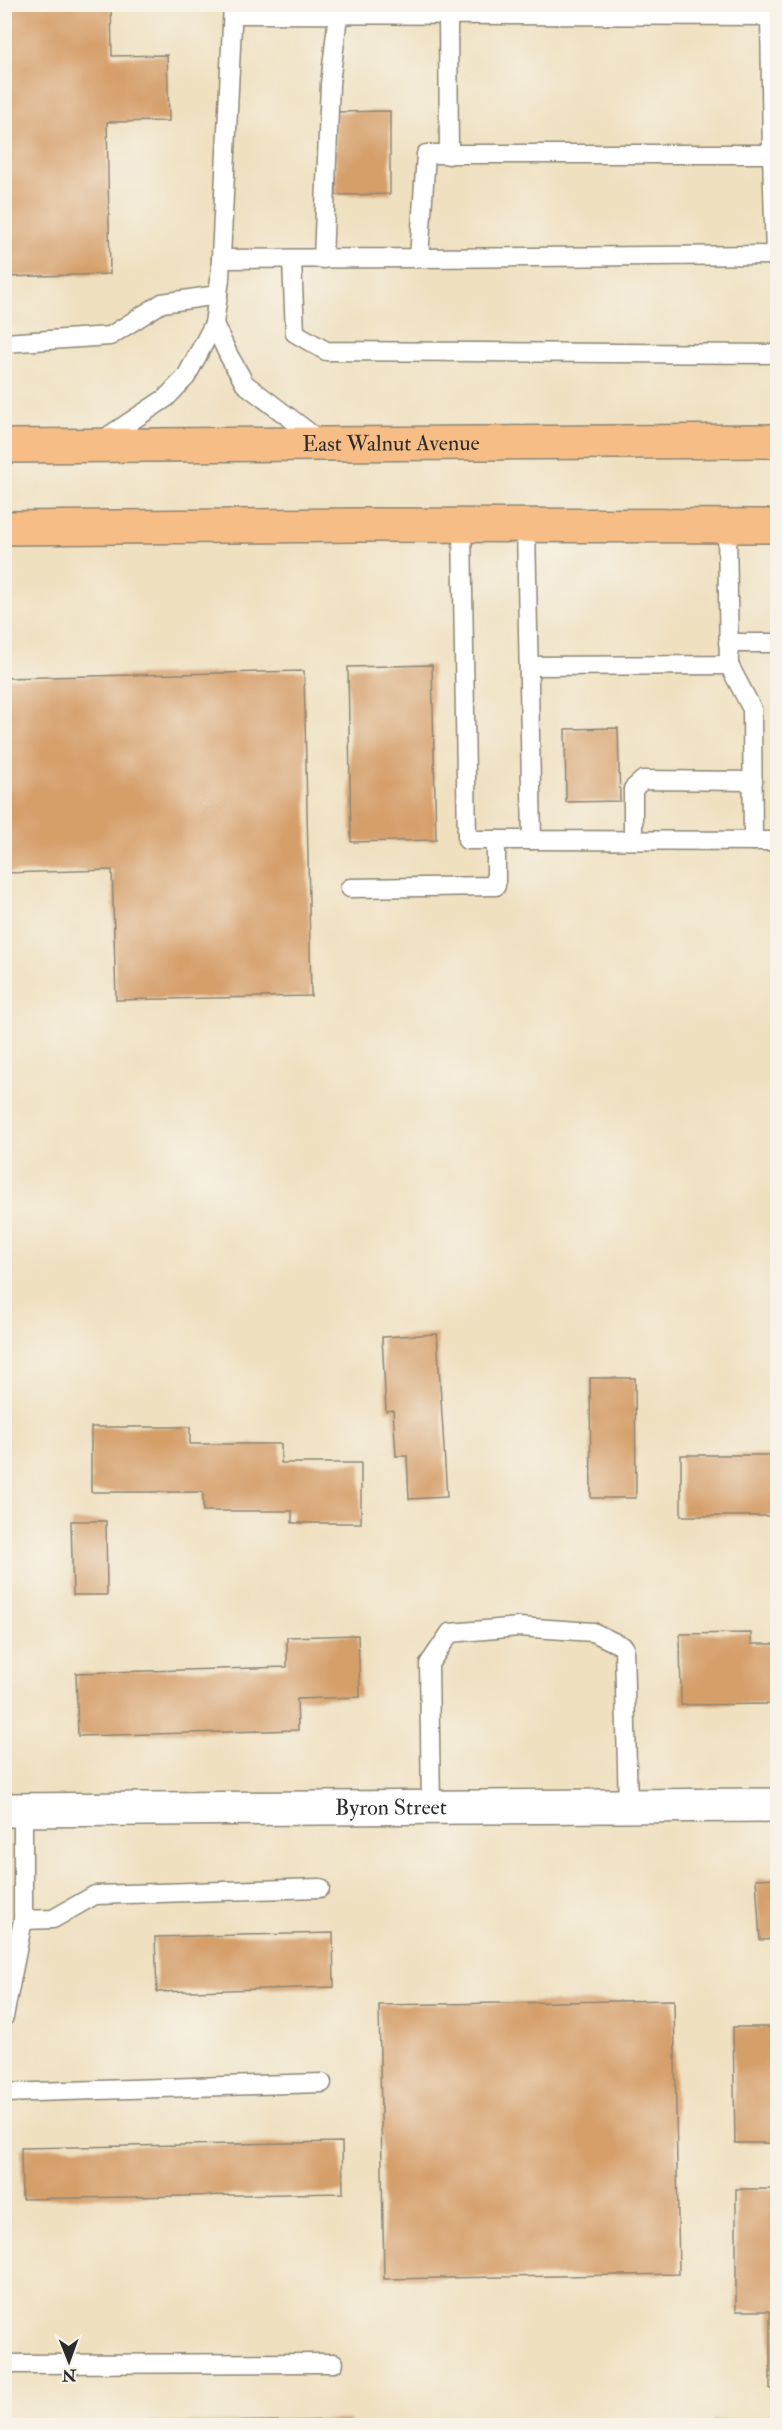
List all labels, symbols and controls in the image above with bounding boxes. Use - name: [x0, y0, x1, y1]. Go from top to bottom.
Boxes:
- street label: East Walnut Avenue: [302, 429, 480, 458]
- street label: Byron Street: [335, 1793, 447, 1822]
- north arrow: [39, 2331, 99, 2391]
- text: N: [61, 2365, 78, 2385]

